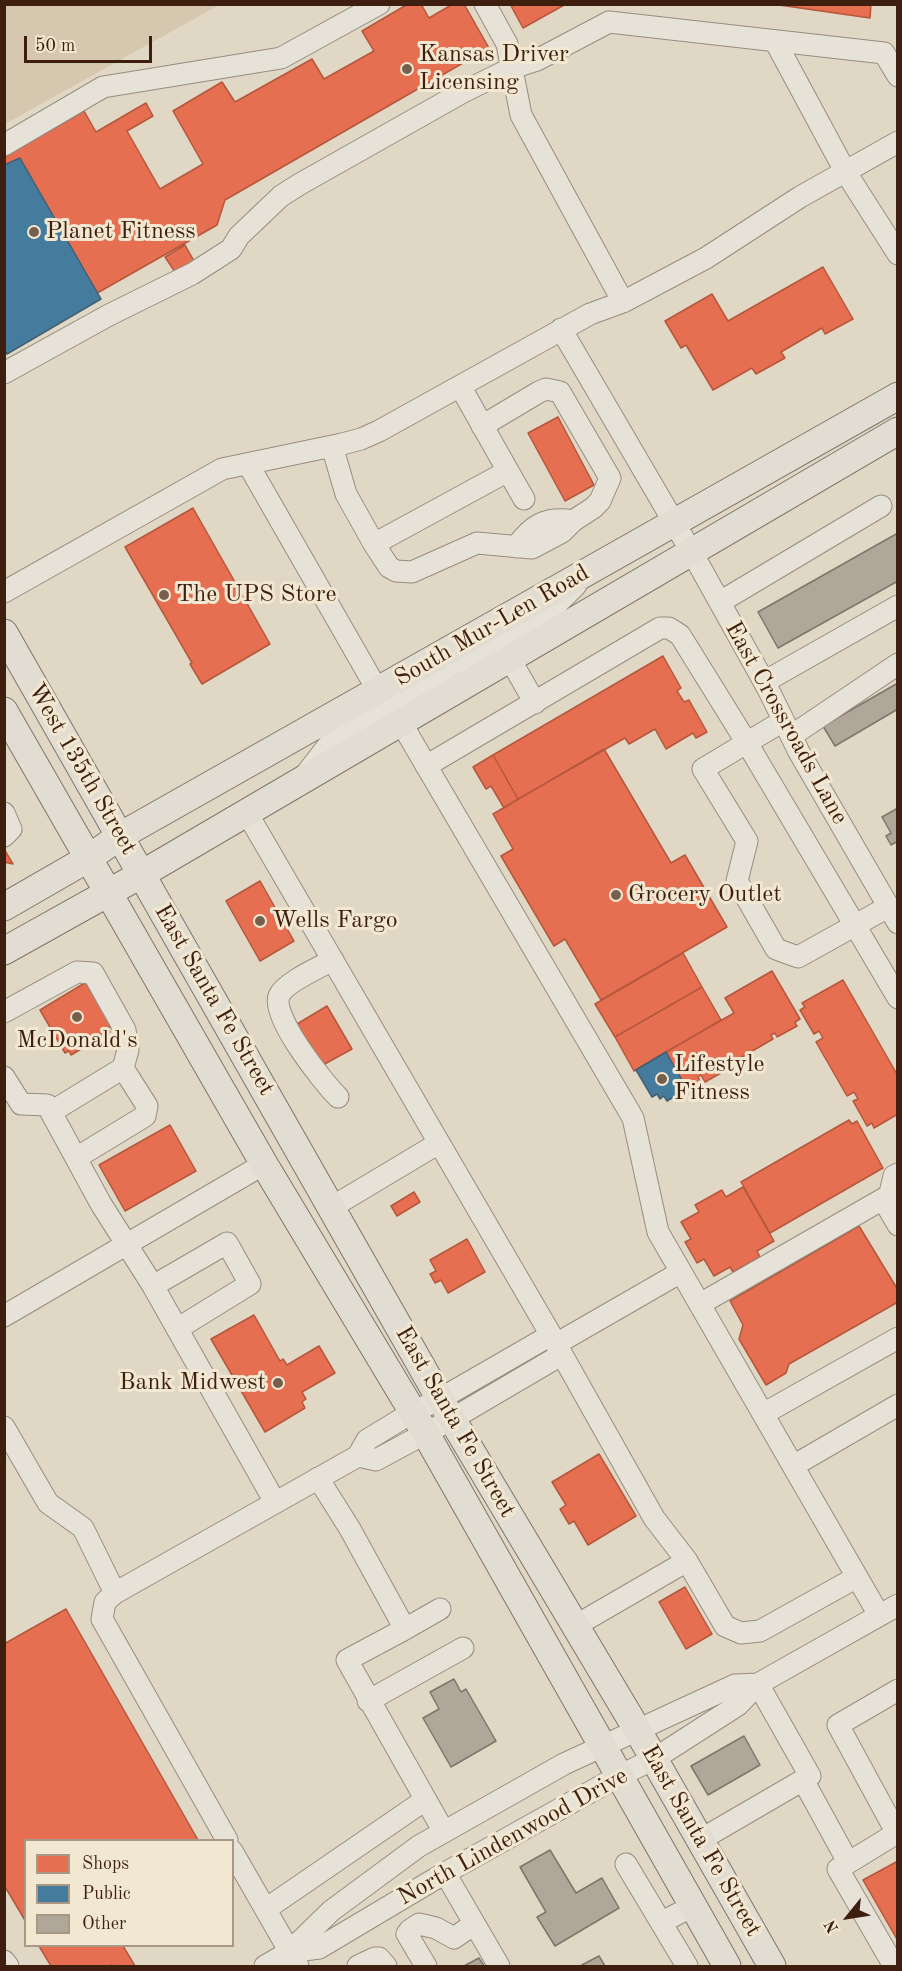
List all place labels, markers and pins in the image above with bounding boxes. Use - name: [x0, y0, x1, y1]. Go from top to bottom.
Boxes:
- place label: Kansas Driver Licensing: [419, 41, 569, 97]
- marker: Kansas Driver Licensing: [400, 62, 414, 76]
- place label: Planet Fitness: [46, 218, 196, 246]
- marker: Planet Fitness: [27, 225, 41, 239]
- place label: The UPS Store: [176, 581, 337, 609]
- marker: The UPS Store: [157, 588, 171, 602]
- place label: Grocery Outlet: [628, 881, 782, 909]
- marker: Grocery Outlet: [609, 888, 623, 902]
- place label: Wells Fargo: [272, 907, 398, 935]
- marker: Wells Fargo: [253, 914, 267, 928]
- marker: McDonald's: [70, 1010, 84, 1024]
- place label: McDonald's: [16, 1027, 138, 1055]
- place label: Lifestyle Fitness: [674, 1051, 765, 1107]
- marker: Lifestyle Fitness: [655, 1072, 669, 1086]
- place label: Bank Midwest: [119, 1369, 266, 1397]
- marker: Bank Midwest: [271, 1376, 285, 1390]

